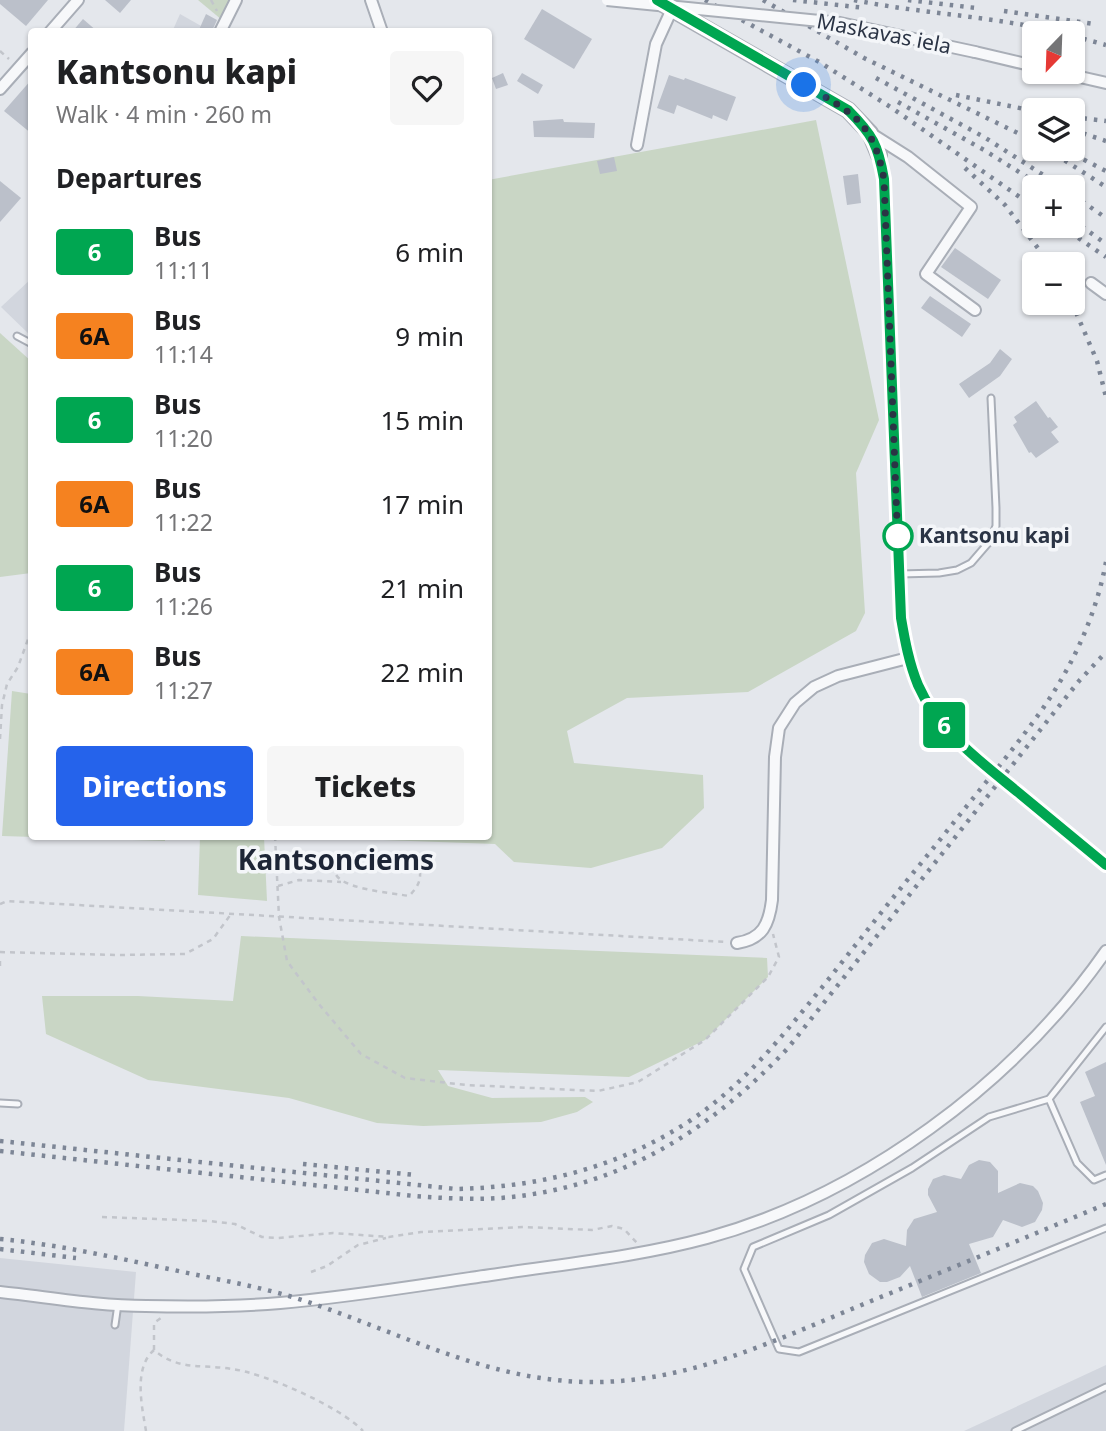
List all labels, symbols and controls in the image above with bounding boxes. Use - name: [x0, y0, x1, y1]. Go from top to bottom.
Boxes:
- street label: Maskavas iela: [815, 6, 954, 60]
- north arrow: [1022, 21, 1085, 84]
- map controls: [1022, 21, 1085, 315]
- text: Kantsonu kapi: [56, 49, 297, 94]
- button: heart: [390, 51, 464, 125]
- your location: [786, 67, 821, 102]
- text: Walk · 4 min · 260 m: [56, 98, 272, 130]
- button: layers: [1022, 98, 1085, 161]
- text: Departures: [56, 160, 202, 196]
- button: +: [1022, 175, 1085, 238]
- text: Bus: [154, 218, 201, 254]
- text: 6 min: [395, 234, 464, 270]
- text: 6: [88, 235, 101, 268]
- button: −: [1022, 252, 1085, 315]
- text: 11:11: [154, 254, 213, 286]
- text: Bus: [154, 302, 201, 338]
- text: 9 min: [395, 318, 464, 354]
- text: 6A: [79, 319, 110, 352]
- text: 11:14: [154, 338, 213, 370]
- text: Bus: [154, 386, 201, 422]
- text: 15 min: [380, 402, 464, 438]
- text: 6: [88, 403, 101, 436]
- text: 11:20: [154, 422, 213, 454]
- text: Bus: [154, 470, 201, 506]
- text: 17 min: [380, 486, 464, 522]
- text: 6A: [79, 487, 110, 520]
- text: 11:22: [154, 506, 213, 538]
- marker: Kantsonu kapi: [883, 521, 913, 551]
- place label: Kantsonu kapi: [919, 521, 1070, 549]
- text: Bus: [154, 554, 201, 590]
- text: 21 min: [380, 570, 464, 606]
- text: 6: [88, 571, 101, 604]
- text: 11:26: [154, 590, 213, 622]
- text: Bus: [154, 638, 201, 674]
- text: 22 min: [380, 654, 464, 690]
- text: 6A: [79, 655, 110, 688]
- text: 11:27: [154, 674, 213, 706]
- line badge: 6: [921, 702, 967, 748]
- text: 6: [937, 708, 951, 741]
- button: Directions: [56, 746, 253, 826]
- button: Tickets: [267, 746, 464, 826]
- district label: Kantsonciems: [238, 840, 434, 878]

